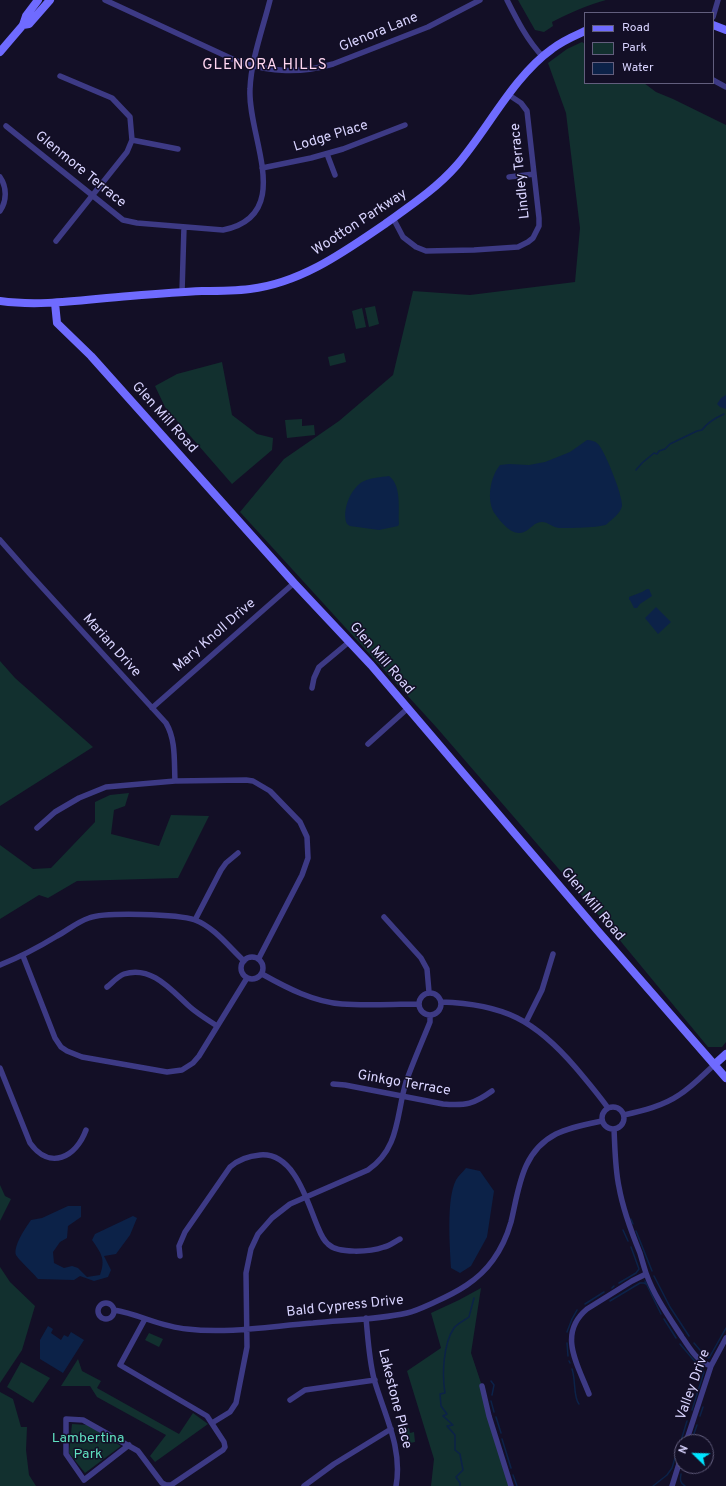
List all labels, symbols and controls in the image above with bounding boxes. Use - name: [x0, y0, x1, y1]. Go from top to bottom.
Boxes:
- street label: Glenora Lane: [337, 10, 421, 56]
- legend: [584, 12, 714, 84]
- text: Road: [622, 20, 650, 36]
- text: Park: [622, 40, 647, 56]
- district label: GLENORA HILLS: [202, 57, 328, 75]
- text: Water: [622, 60, 654, 76]
- street label: Lodge Place: [292, 118, 370, 156]
- street label: Lindley Terrace: [508, 122, 534, 220]
- street label: Glenmore Terrace: [31, 128, 129, 212]
- street label: Wootton Parkway: [309, 186, 411, 260]
- street label: Glen Mill Road: [128, 379, 200, 457]
- street label: Mary Knoll Drive: [170, 596, 260, 676]
- street label: Marian Drive: [78, 611, 144, 681]
- street label: Glen Mill Road: [345, 620, 417, 698]
- street label: Glen Mill Road: [557, 865, 627, 945]
- street label: Ginkgo Terrace: [356, 1068, 452, 1100]
- street label: Bald Cypress Drive: [285, 1292, 405, 1322]
- street label: Lakestone Place: [373, 1347, 415, 1451]
- street label: Valley Drive: [673, 1347, 715, 1423]
- park label: Lambertina Park: [52, 1431, 124, 1464]
- north arrow: [674, 1434, 714, 1474]
- text: N: [676, 1443, 692, 1456]

